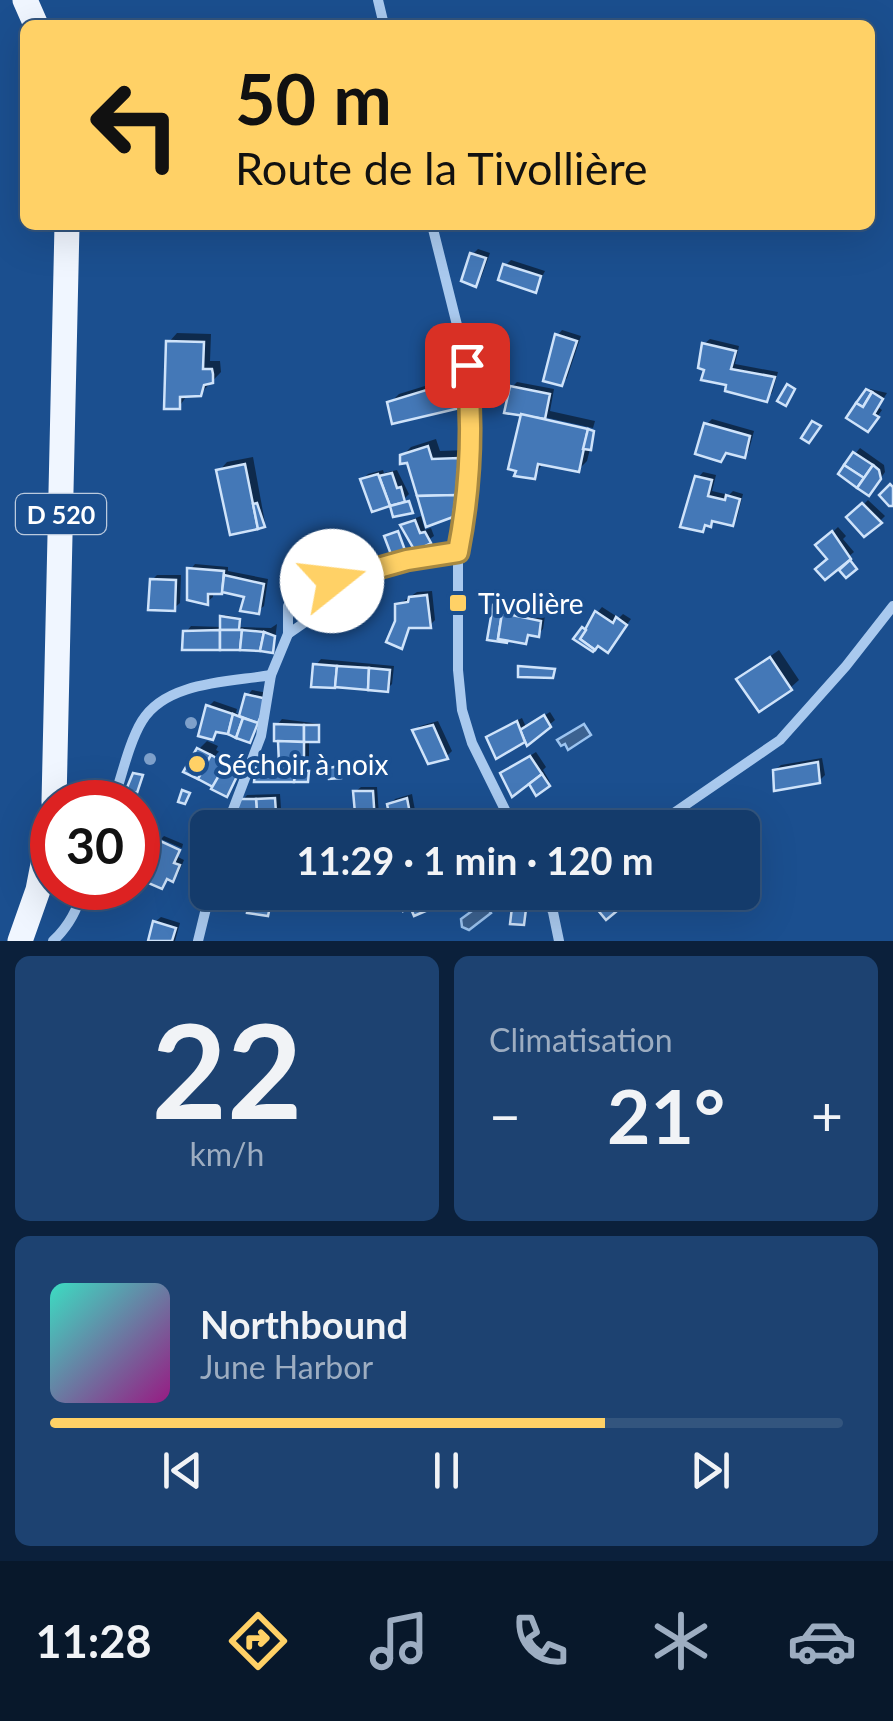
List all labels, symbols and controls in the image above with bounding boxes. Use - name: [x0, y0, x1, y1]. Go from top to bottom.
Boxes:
- text: 50 m: [235, 56, 392, 140]
- icon: left: [70, 60, 200, 190]
- text: Route de la Tivollière: [235, 141, 648, 195]
- pin: [425, 323, 510, 408]
- icon: arrive: [440, 338, 495, 393]
- road number: D 520: [16, 494, 106, 534]
- position arrow: [280, 529, 384, 633]
- place label: Tivolière: [478, 586, 584, 620]
- marker: Tivolière: [447, 592, 469, 614]
- place label: Séchoir à noix: [217, 747, 389, 781]
- marker: Séchoir à noix: [186, 753, 208, 775]
- speed limit sign: 30: [30, 780, 160, 910]
- text: 11:29 · 1 min · 120 m: [296, 837, 654, 883]
- text: 22: [152, 991, 302, 1147]
- text: Climatisation: [489, 1020, 673, 1059]
- text: 21°: [607, 1070, 725, 1160]
- text: −: [489, 1082, 521, 1148]
- text: +: [811, 1082, 843, 1148]
- text: km/h: [190, 1134, 264, 1173]
- text: Northbound: [200, 1301, 408, 1347]
- text: June Harbor: [200, 1347, 373, 1386]
- icon: previous: [155, 1443, 210, 1498]
- icon: pause: [419, 1443, 474, 1498]
- icon: next: [683, 1443, 738, 1498]
- icon: directions: [223, 1606, 293, 1676]
- icon: music: [364, 1606, 434, 1676]
- icon: phone: [505, 1606, 575, 1676]
- icon: climate: [646, 1606, 716, 1676]
- icon: car: [787, 1606, 857, 1676]
- text: 11:28: [36, 1614, 152, 1668]

